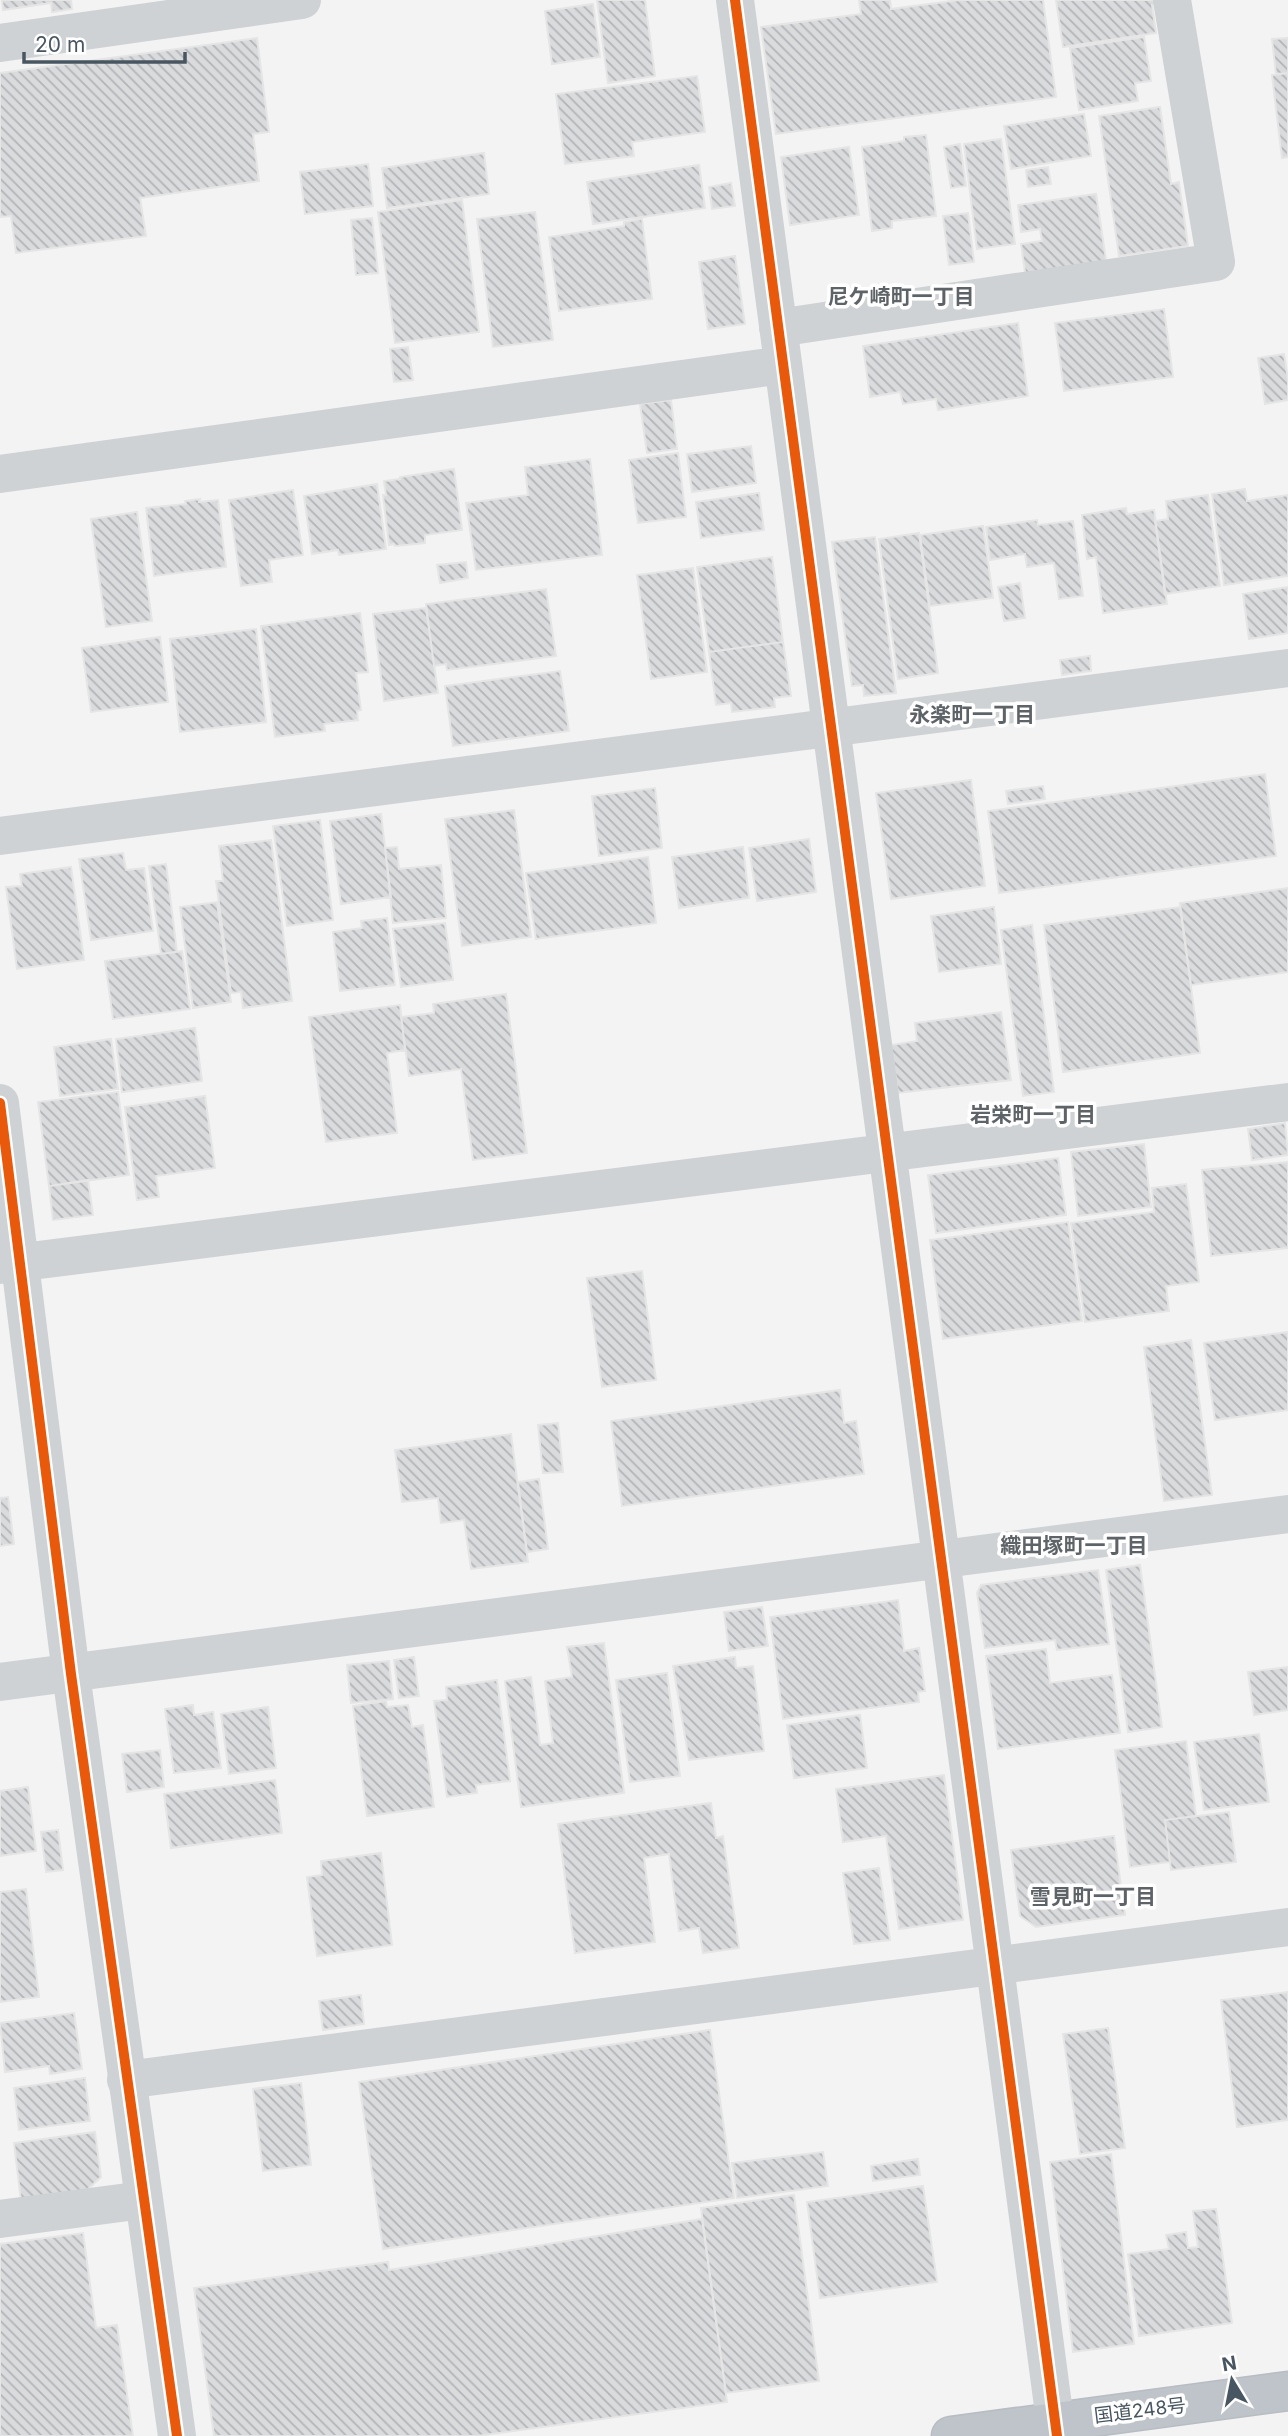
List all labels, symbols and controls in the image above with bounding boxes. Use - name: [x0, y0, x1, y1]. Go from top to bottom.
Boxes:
- scale bar: [24, 21, 186, 65]
- text: 20 m: [35, 32, 85, 57]
- district label: 尼ケ崎町一丁目: [828, 284, 975, 309]
- district label: 永楽町一丁目: [909, 702, 1035, 727]
- district label: 岩栄町一丁目: [970, 1102, 1096, 1127]
- district label: 織田塚町一丁目: [1001, 1533, 1148, 1558]
- district label: 雪見町一丁目: [1030, 1884, 1156, 1909]
- north arrow: [1197, 2345, 1267, 2415]
- text: N: [1220, 2351, 1238, 2376]
- street label: 国道248号: [1093, 2393, 1187, 2428]

